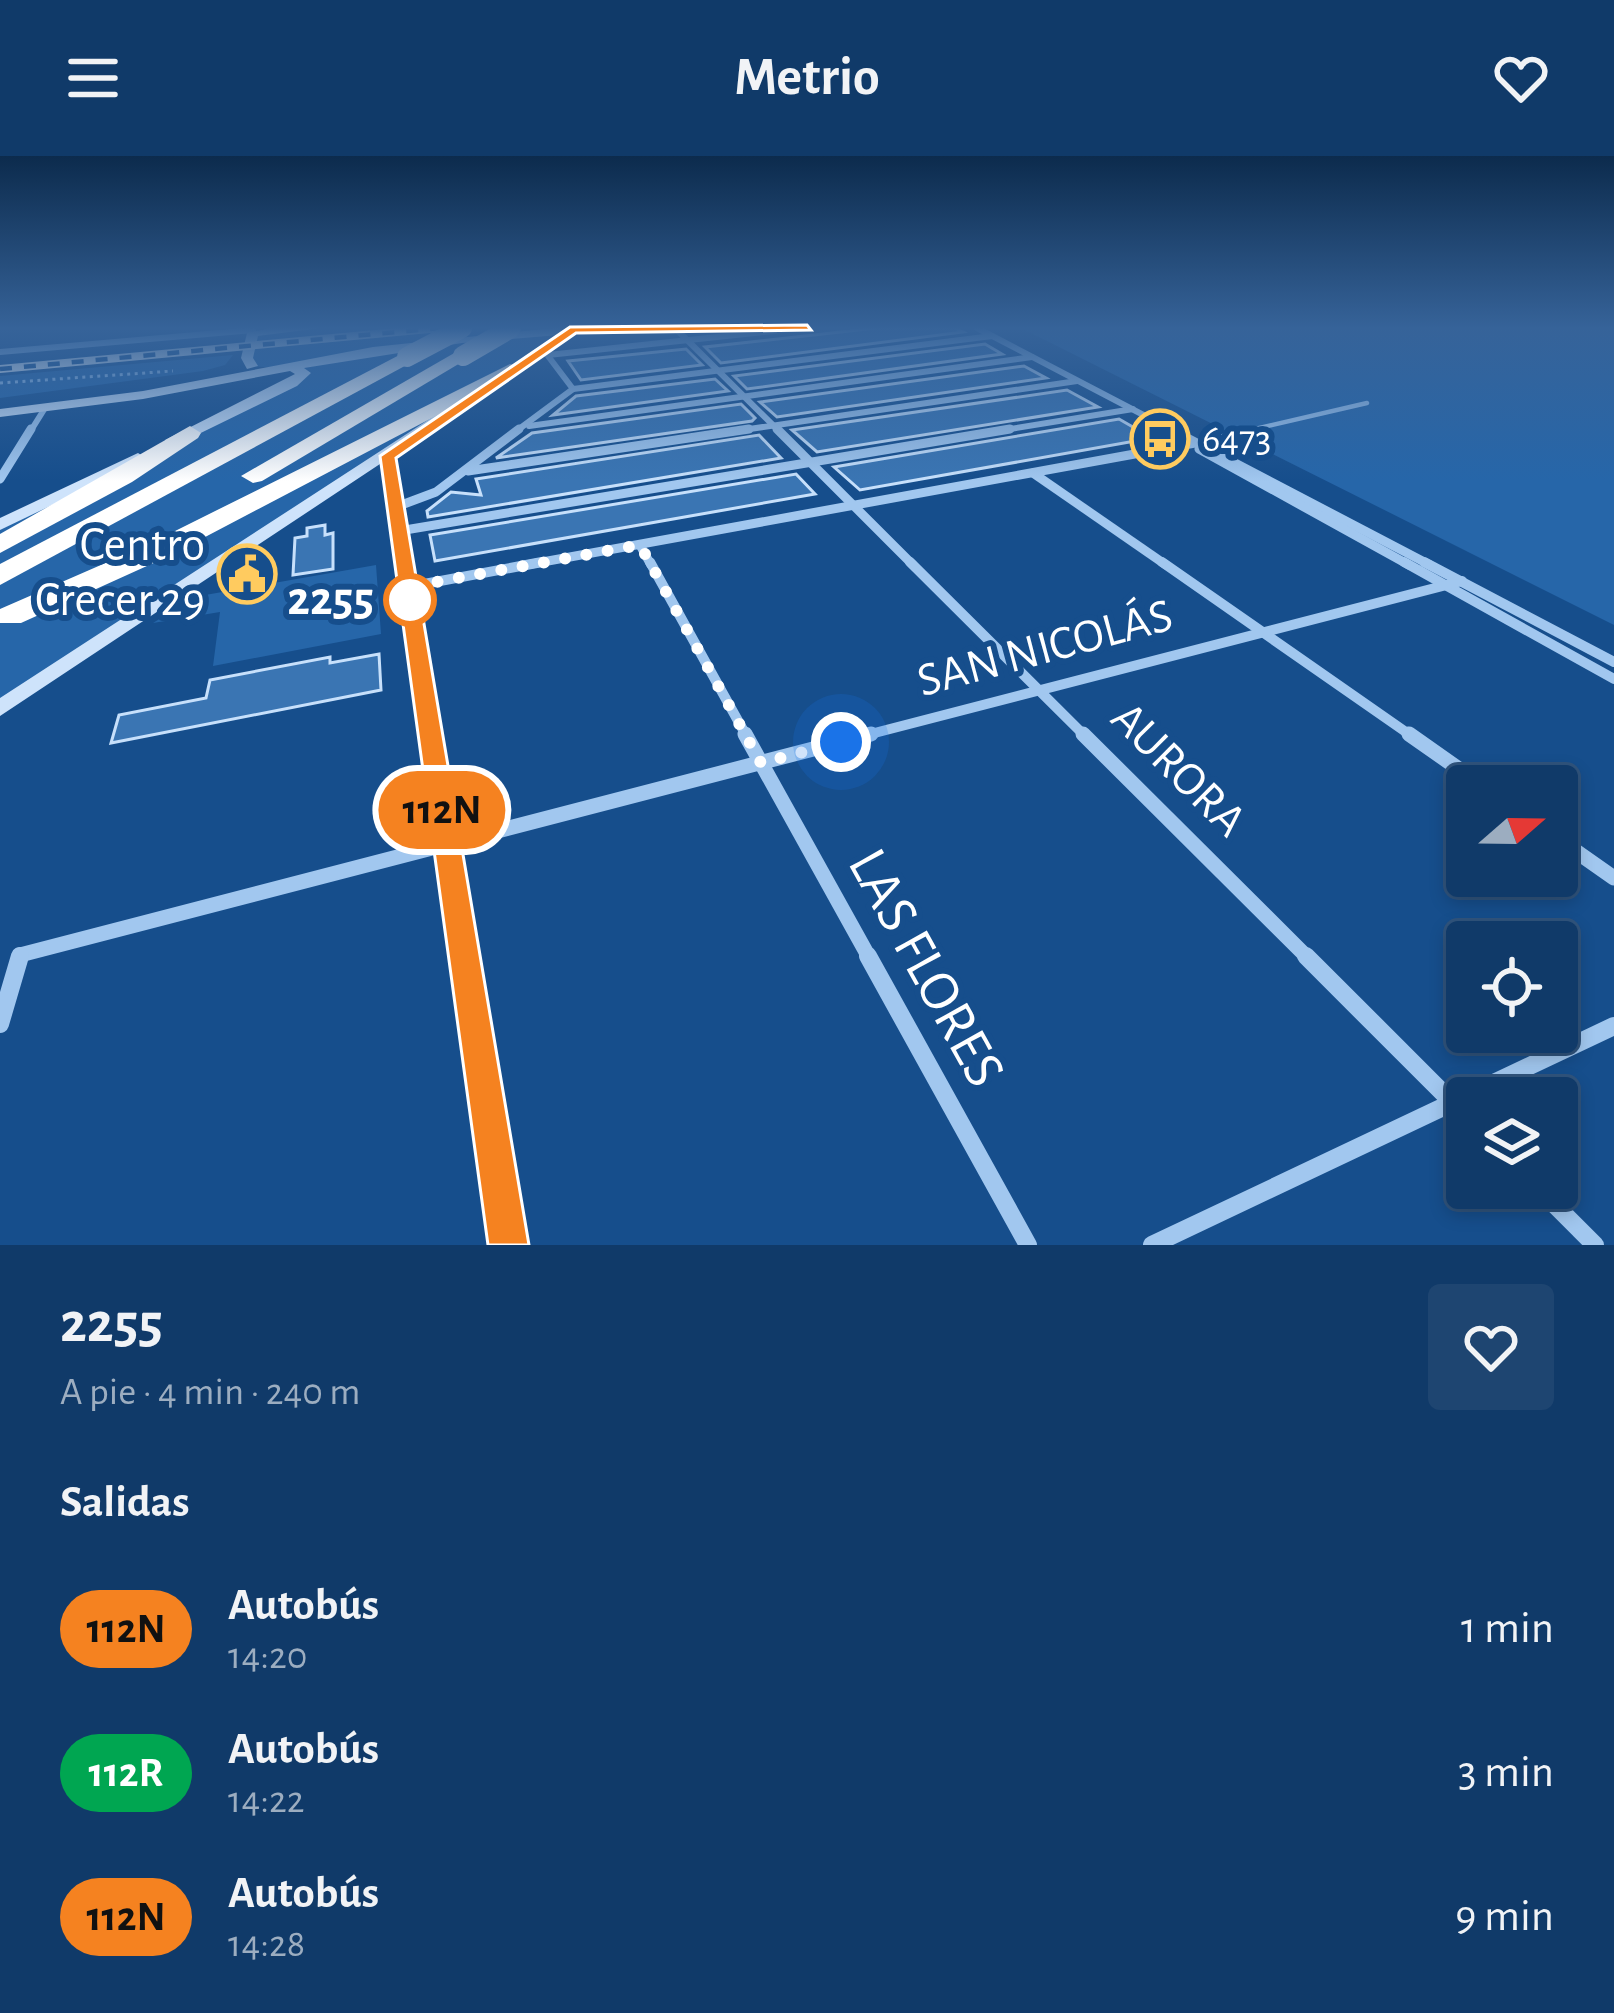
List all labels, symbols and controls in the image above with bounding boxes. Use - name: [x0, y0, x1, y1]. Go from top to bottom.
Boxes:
- icon: menu: [60, 45, 126, 111]
- icon: heart: [1488, 45, 1554, 111]
- text: Metrio: [734, 51, 880, 105]
- bus stop icon: 6473: [1129, 408, 1191, 470]
- place label: 6473: [1202, 420, 1271, 459]
- place label: Centro Crecer 29: [35, 522, 205, 625]
- public building icon: Centro Crecer 29: [216, 543, 278, 605]
- marker: 2255: [385, 575, 435, 625]
- place label: 2255: [287, 576, 374, 624]
- street label: SAN NICOLÁS: [911, 587, 1178, 706]
- street label: AURORA: [1102, 694, 1254, 846]
- your location: [811, 712, 871, 772]
- north arrow: [1446, 765, 1578, 897]
- map controls: [1446, 765, 1578, 1209]
- line badge: 112N: [358, 771, 526, 849]
- text: 112N: [402, 789, 482, 831]
- street label: LAS FLORES: [838, 840, 1014, 1096]
- button: locate: [1446, 921, 1578, 1053]
- button: layers: [1446, 1077, 1578, 1209]
- button: heart: [1428, 1284, 1554, 1410]
- text: 2255: [60, 1295, 163, 1352]
- text: A pie · 4 min · 240 m: [60, 1373, 361, 1412]
- text: Salidas: [60, 1480, 190, 1525]
- text: Autobús: [228, 1583, 379, 1628]
- text: 1 min: [1461, 1606, 1554, 1651]
- text: 112N: [86, 1608, 166, 1650]
- text: 14:20: [228, 1637, 307, 1676]
- text: Autobús: [228, 1727, 379, 1772]
- text: 3 min: [1458, 1750, 1554, 1795]
- text: 112R: [89, 1752, 163, 1794]
- text: 14:22: [228, 1781, 305, 1820]
- text: Autobús: [228, 1871, 379, 1916]
- text: 9 min: [1455, 1894, 1554, 1939]
- text: 112N: [86, 1896, 166, 1938]
- text: 14:28: [228, 1925, 305, 1964]

